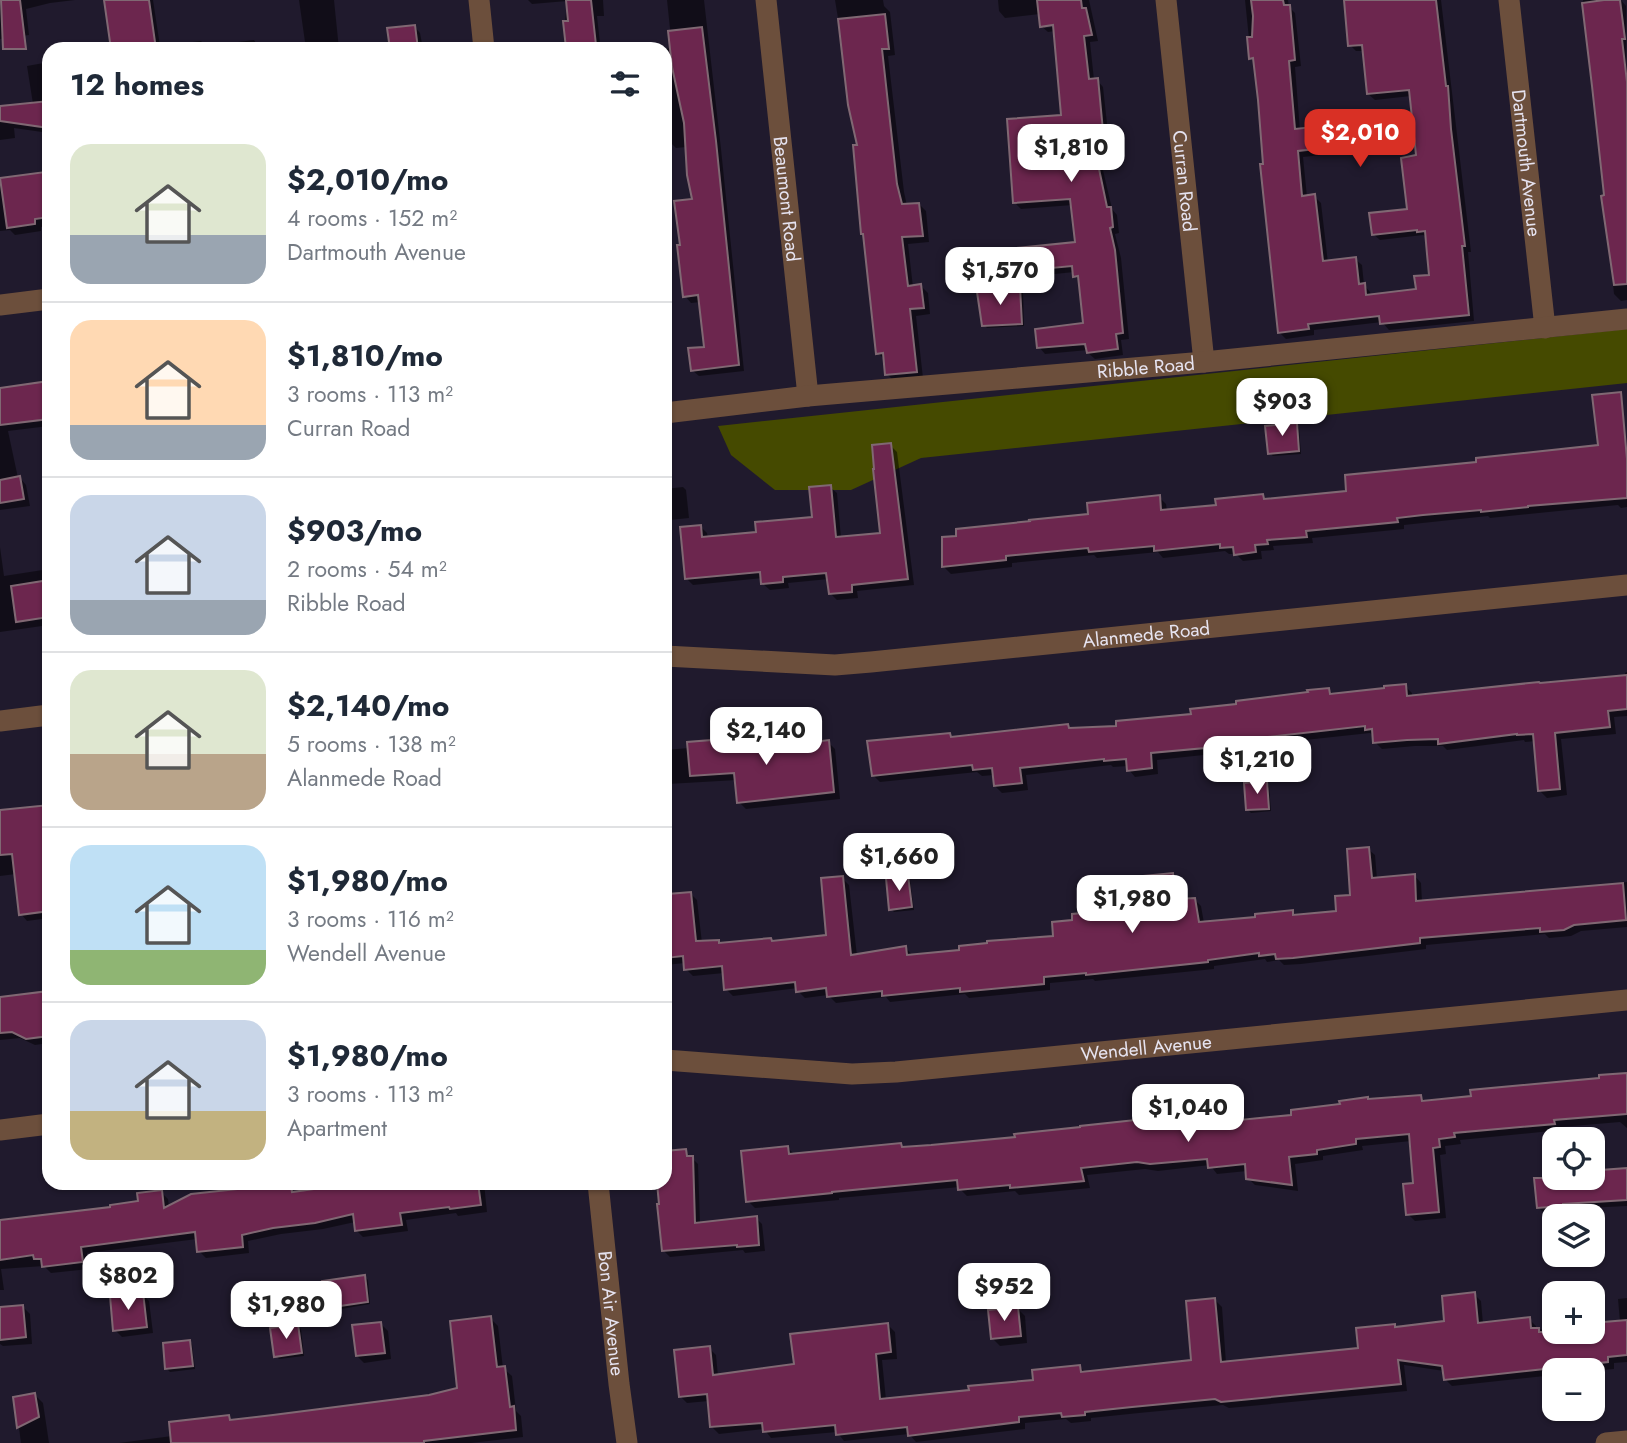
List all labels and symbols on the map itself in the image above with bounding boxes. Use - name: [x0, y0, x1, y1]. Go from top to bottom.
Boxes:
- street label: Dartmouth Avenue: [1505, 88, 1548, 238]
- pin: $2,010: [1303, 110, 1417, 169]
- pin: $1,810: [1014, 124, 1128, 184]
- street label: Curran Road: [1166, 129, 1203, 233]
- street label: Beaumont Road: [767, 135, 807, 263]
- pin: $1,570: [943, 247, 1057, 307]
- street label: Ribble Road: [1096, 350, 1196, 385]
- pin: $903: [1241, 378, 1323, 438]
- street label: Alanmede Road: [1081, 615, 1211, 654]
- pin: $2,140: [709, 708, 823, 767]
- pin: $1,210: [1200, 736, 1314, 796]
- pin: $1,660: [842, 834, 956, 893]
- pin: $1,980: [1075, 876, 1189, 935]
- street label: Wendell Avenue: [1080, 1028, 1213, 1068]
- pin: $1,040: [1131, 1084, 1245, 1144]
- street label: Bon Air Avenue: [591, 1249, 631, 1377]
- pin: $802: [87, 1252, 169, 1312]
- pin: $952: [963, 1264, 1045, 1323]
- pin: $1,980: [229, 1282, 343, 1341]

